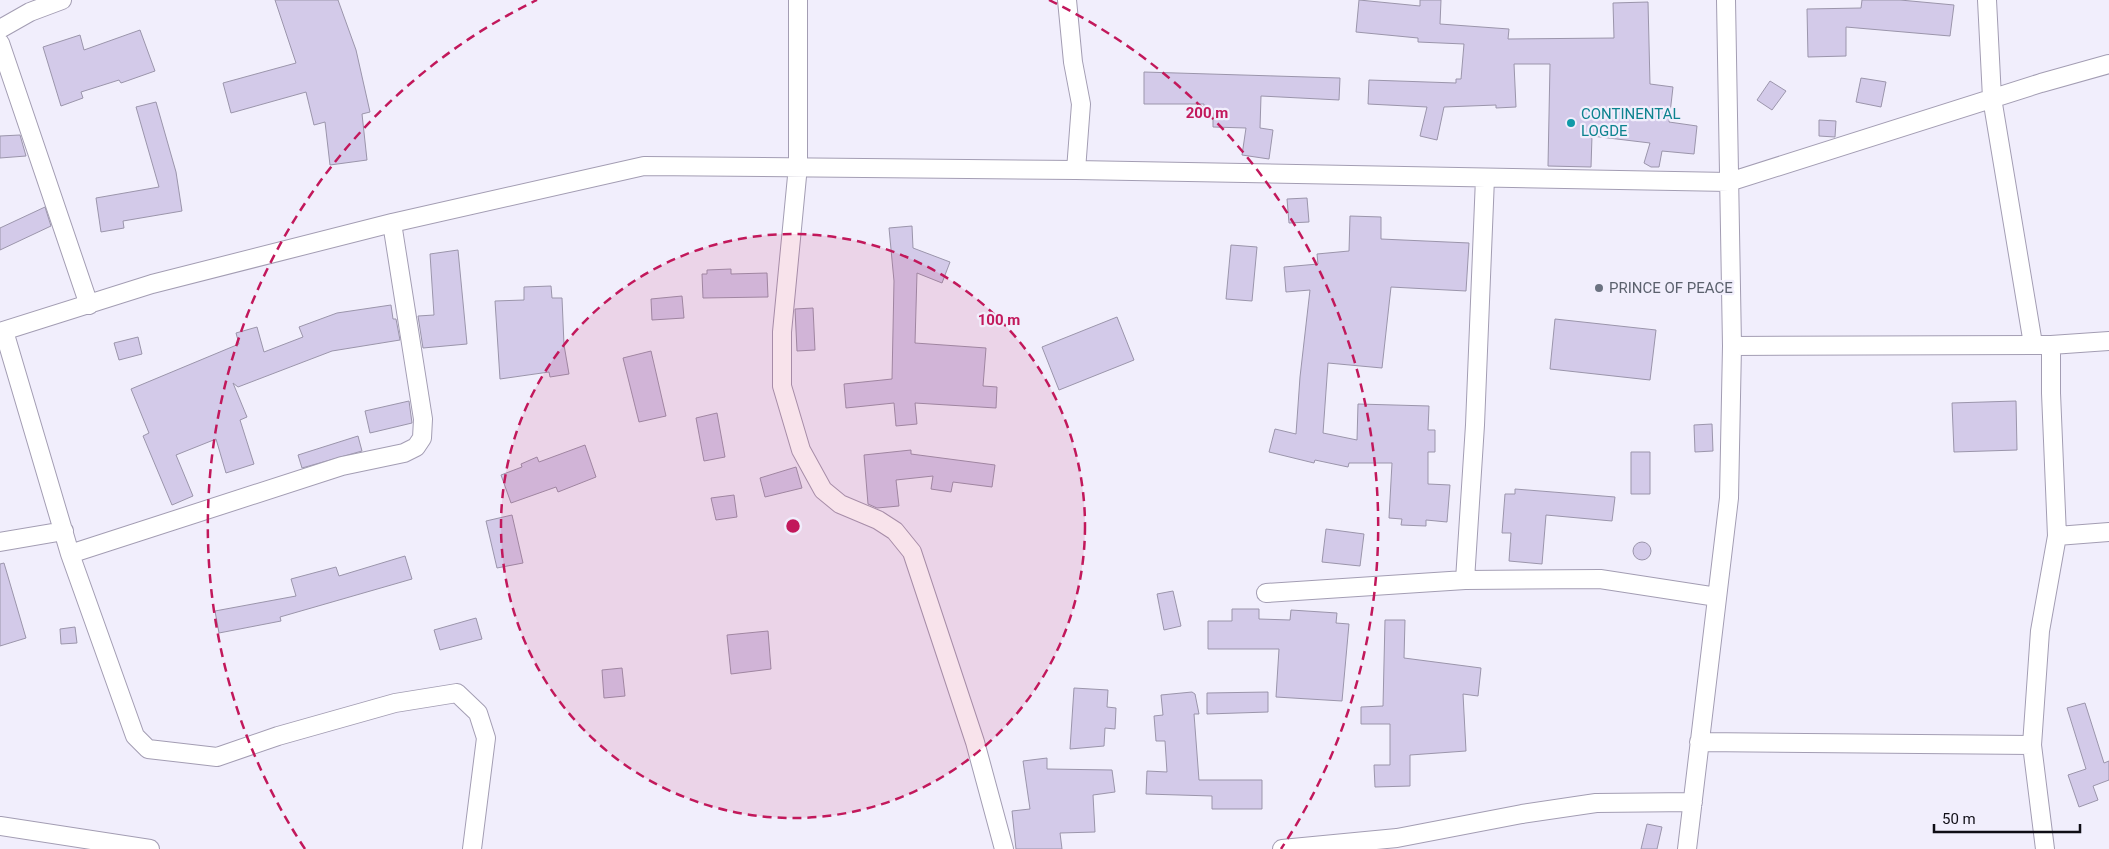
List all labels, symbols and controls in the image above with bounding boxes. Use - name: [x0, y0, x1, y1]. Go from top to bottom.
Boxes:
- text: 200 m: [1186, 104, 1228, 122]
- place label: CONTINENTAL LOGDE: [1581, 105, 1681, 140]
- marker: CONTINENTAL LOGDE: [1565, 117, 1577, 129]
- place label: PRINCE OF PEACE: [1609, 279, 1733, 297]
- marker: PRINCE OF PEACE: [1593, 282, 1605, 294]
- text: 100 m: [978, 311, 1020, 329]
- centre of rings: [784, 517, 802, 535]
- scale bar: [1934, 802, 2080, 834]
- text: 50 m: [1942, 810, 1976, 828]

